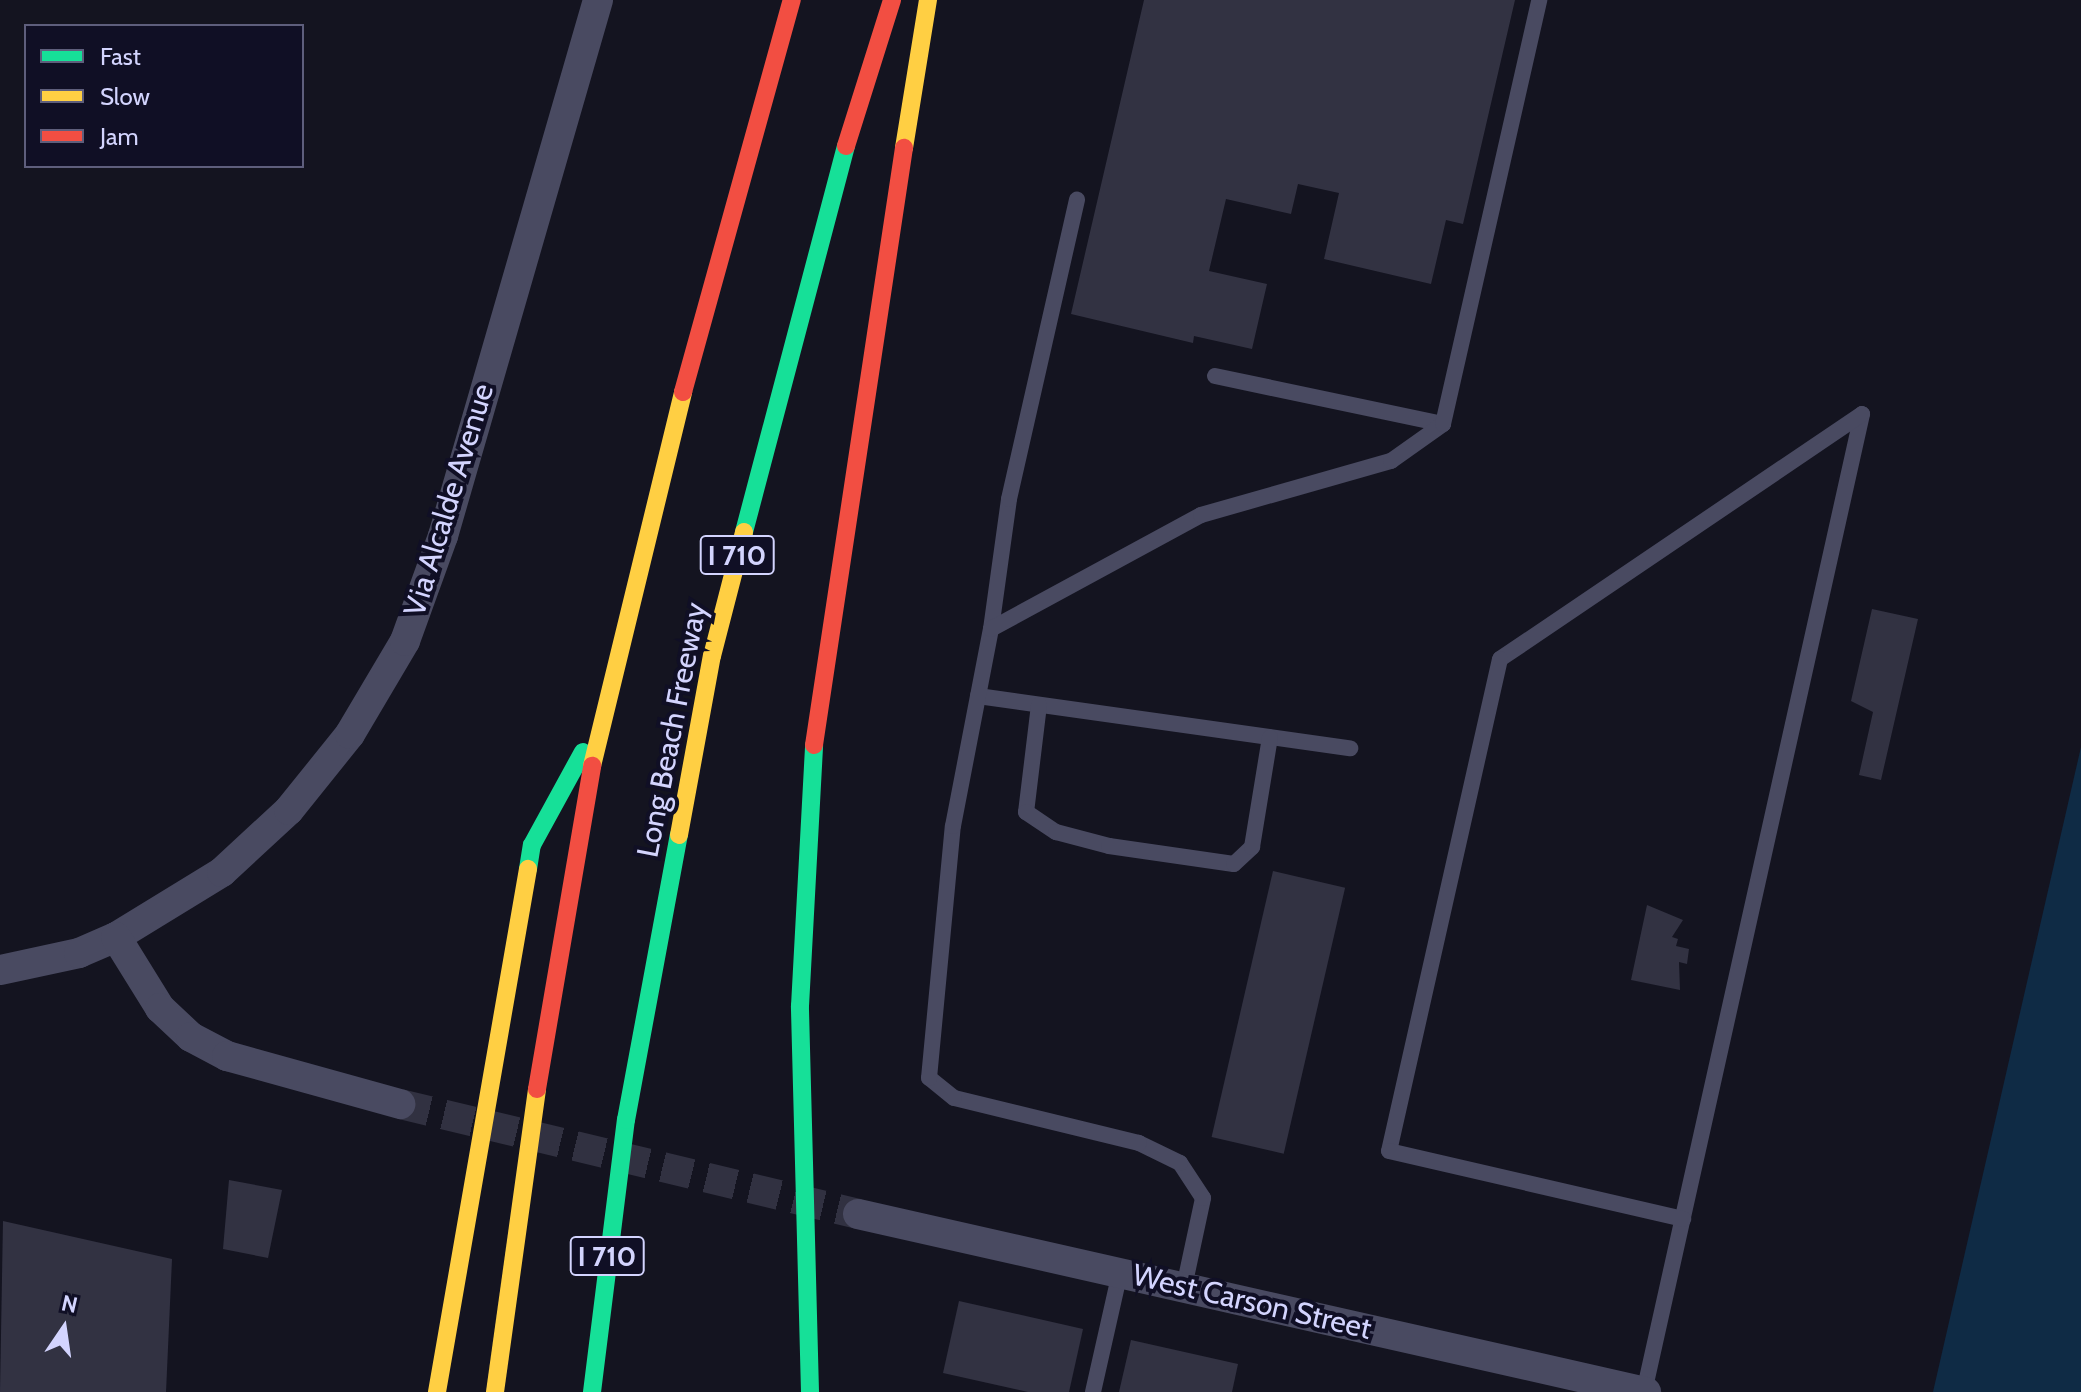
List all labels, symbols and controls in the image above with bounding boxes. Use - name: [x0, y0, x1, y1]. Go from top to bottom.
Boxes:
- legend: [24, 24, 304, 168]
- text: Fast: [100, 42, 141, 71]
- text: Slow: [100, 82, 150, 111]
- text: Jam: [100, 122, 138, 151]
- street label: Via Alcalde Avenue: [397, 379, 501, 621]
- road number: I 710: [699, 531, 775, 579]
- street label: Long Beach Freeway: [630, 600, 714, 860]
- road number: I 710: [569, 1232, 645, 1280]
- street label: West Carson Street: [1129, 1257, 1375, 1347]
- north arrow: [24, 1288, 104, 1368]
- text: N: [59, 1289, 80, 1319]

